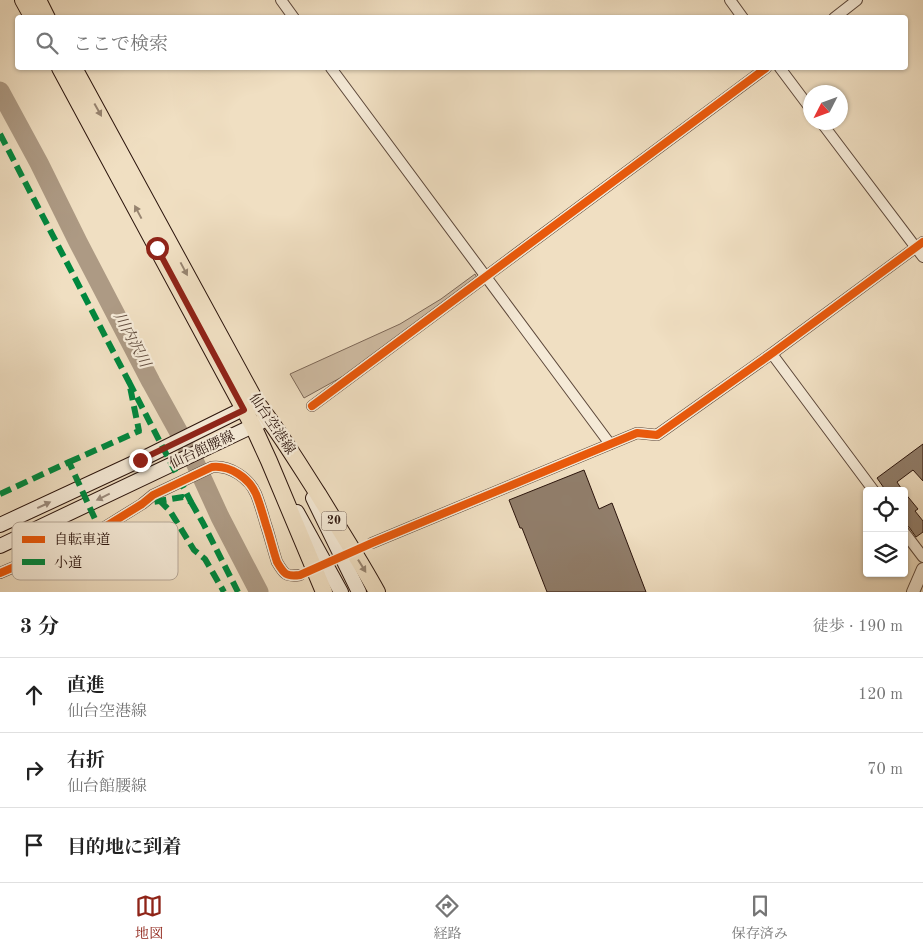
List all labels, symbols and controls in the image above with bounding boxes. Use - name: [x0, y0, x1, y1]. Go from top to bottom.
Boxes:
- search box: [15, 15, 908, 70]
- icon: search: [33, 29, 61, 57]
- text: ここで検索: [73, 36, 168, 55]
- north arrow: [803, 85, 848, 130]
- one-way arrow: [93, 104, 102, 117]
- one-way arrow: [134, 205, 142, 220]
- route start: [146, 237, 169, 260]
- one-way arrow: [179, 262, 188, 275]
- water label: 川内沢川: [110, 309, 154, 372]
- street label: 仙台空港線: [247, 390, 299, 457]
- street label: 仙台館腰線: [166, 427, 237, 471]
- route end: [129, 449, 152, 472]
- map controls: [863, 487, 908, 577]
- button: locate: [863, 487, 908, 532]
- one-way arrow: [96, 494, 110, 502]
- one-way arrow: [37, 500, 51, 508]
- road number: 20: [322, 512, 346, 530]
- legend: [12, 522, 178, 580]
- text: 自転車道: [54, 532, 110, 547]
- button: layers: [863, 532, 908, 577]
- text: 小道: [54, 555, 82, 570]
- one-way arrow: [358, 559, 367, 572]
- text: 3 分: [20, 617, 59, 638]
- text: 徒歩 · 190 m: [813, 619, 903, 635]
- text: 直進: [67, 677, 105, 696]
- icon: ahead: [20, 681, 48, 709]
- text: 120 m: [858, 687, 903, 703]
- text: 仙台空港線: [67, 704, 147, 720]
- text: 右折: [67, 752, 105, 771]
- icon: right: [20, 756, 48, 784]
- text: 70 m: [867, 762, 903, 778]
- text: 仙台館腰線: [67, 779, 147, 795]
- icon: arrive: [20, 831, 48, 859]
- text: 目的地に到着: [67, 839, 181, 858]
- tab: 地図: [135, 892, 163, 943]
- tab: 経路: [433, 892, 461, 943]
- tab: 保存済み: [732, 892, 788, 943]

